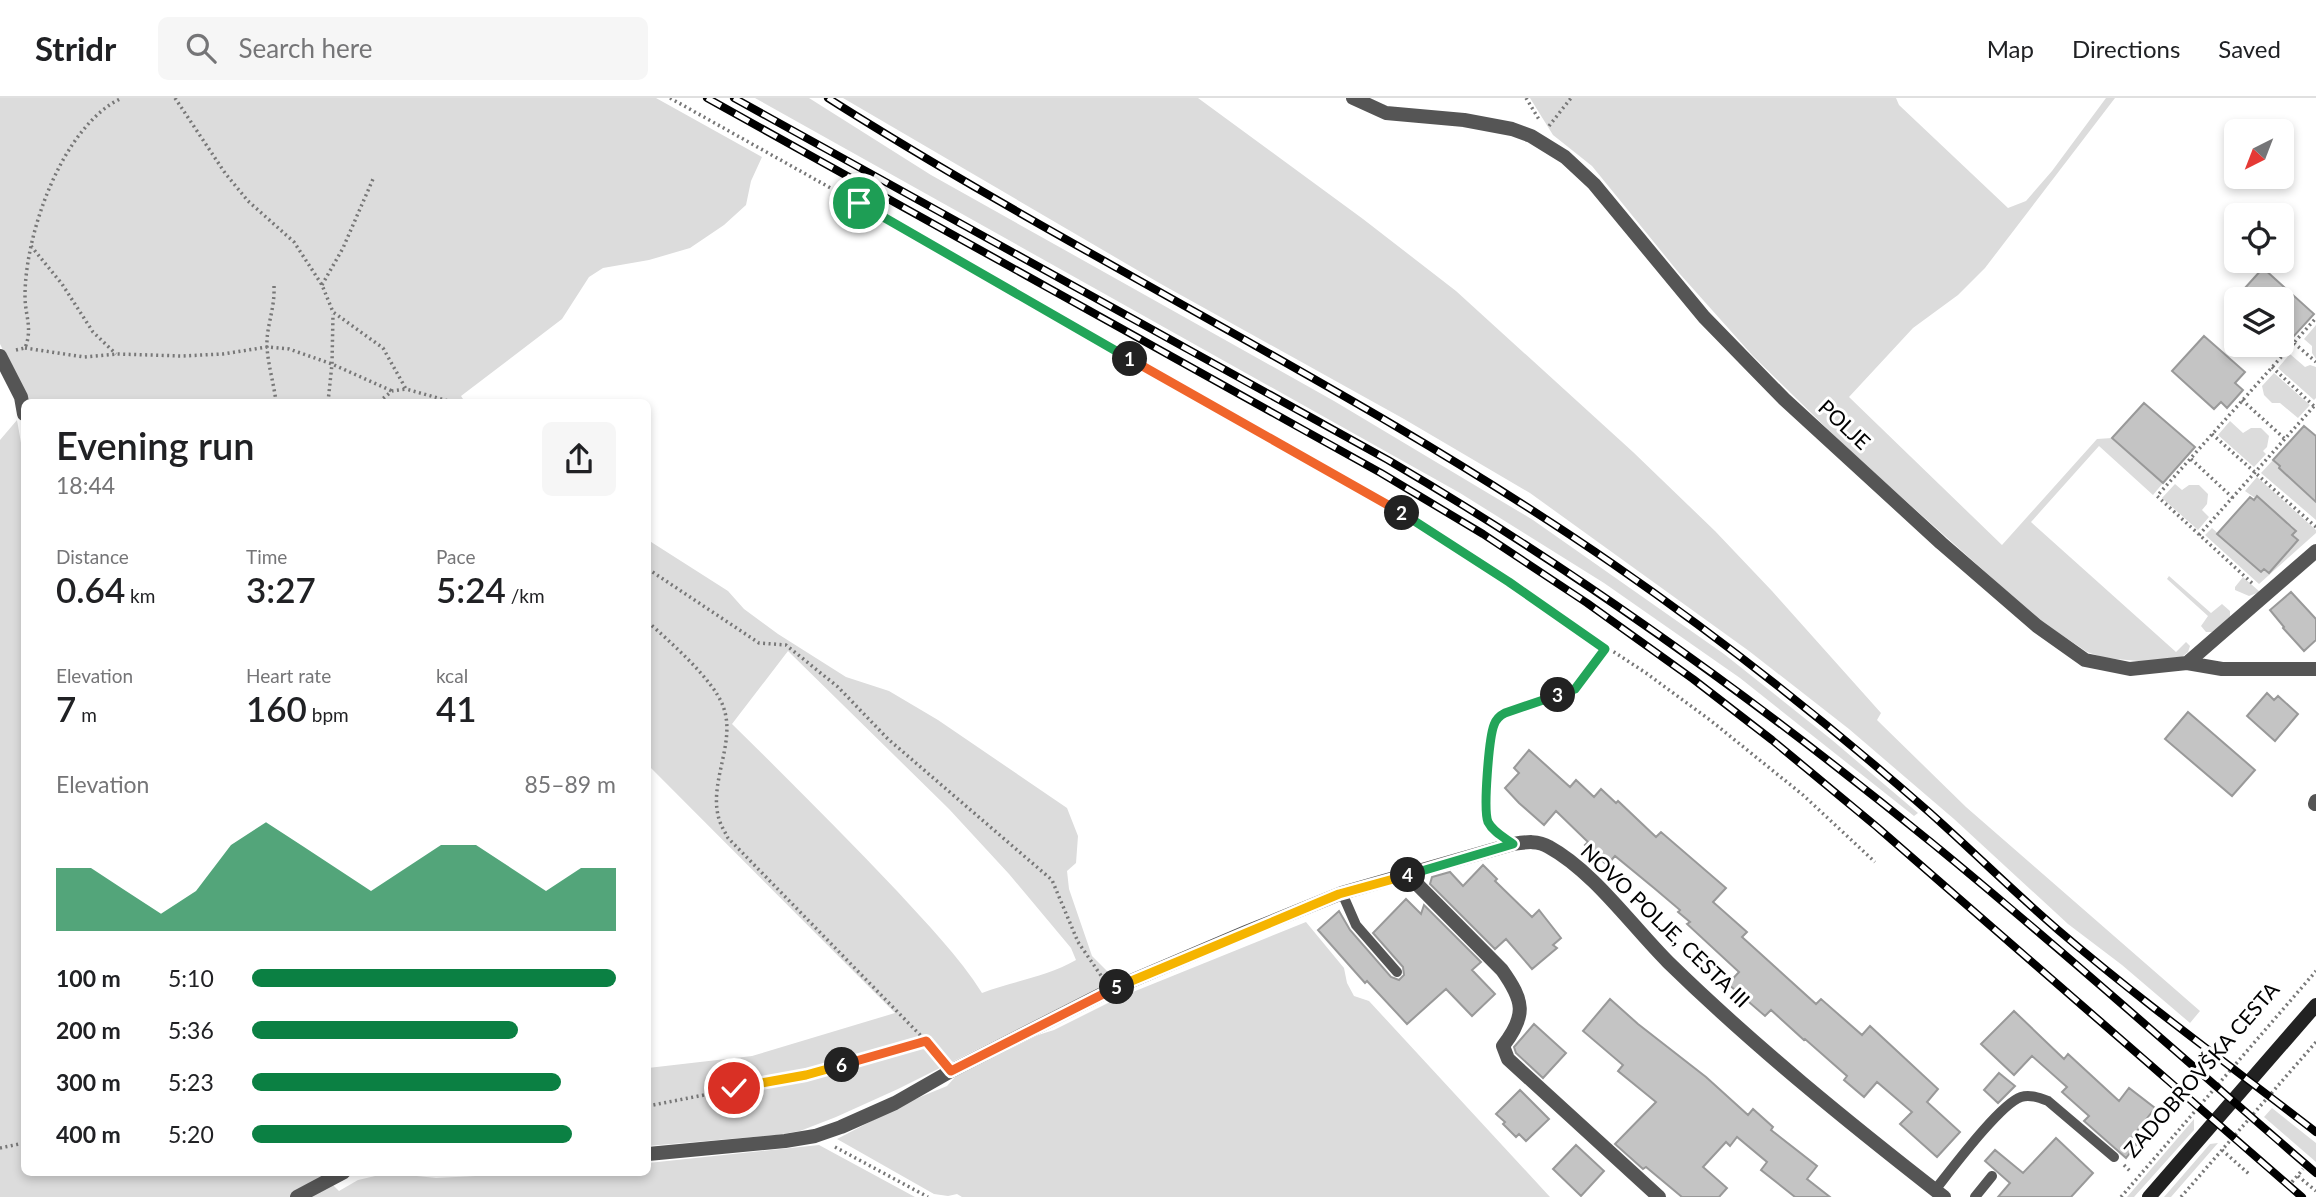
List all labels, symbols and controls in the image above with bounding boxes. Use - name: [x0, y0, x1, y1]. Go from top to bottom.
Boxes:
- search box: [158, 17, 648, 80]
- text: Stridr: [35, 28, 116, 68]
- icon: search: [182, 29, 220, 67]
- text: Search here: [238, 32, 372, 64]
- text: Map: [1987, 34, 2034, 63]
- text: Directions: [2072, 34, 2180, 63]
- text: Saved: [2218, 34, 2281, 63]
- north arrow: [2224, 119, 2294, 189]
- map controls: [2224, 119, 2294, 357]
- pin: [829, 173, 889, 233]
- icon: arrive: [840, 184, 878, 222]
- button: locate: [2224, 203, 2294, 273]
- button: layers: [2224, 287, 2294, 357]
- pin: 1: [1112, 342, 1148, 376]
- text: 1: [1124, 347, 1135, 370]
- street label: POLJE: [1814, 394, 1876, 454]
- text: Evening run: [56, 422, 255, 468]
- button: share: [542, 422, 616, 496]
- text: 18:44: [56, 471, 115, 499]
- pin: 2: [1384, 496, 1420, 530]
- text: 2: [1396, 501, 1407, 524]
- text: Distance: [56, 545, 129, 568]
- text: Time: [246, 545, 287, 568]
- text: Pace: [436, 545, 475, 568]
- text: 0.64: [56, 568, 125, 610]
- text: 3:27: [246, 568, 316, 610]
- text: 5:24: [436, 568, 506, 610]
- text: km: [125, 584, 155, 607]
- text: /km: [506, 584, 545, 607]
- text: Elevation: [56, 664, 133, 687]
- text: Heart rate: [246, 664, 331, 687]
- text: kcal: [436, 664, 468, 687]
- pin: 3: [1540, 678, 1576, 712]
- text: 3: [1552, 683, 1563, 706]
- text: 7: [56, 687, 76, 729]
- text: 160: [246, 687, 307, 729]
- text: 41: [436, 687, 477, 729]
- text: m: [76, 703, 97, 726]
- text: bpm: [307, 703, 349, 726]
- text: Elevation: [56, 770, 149, 798]
- text: 85–89 m: [524, 770, 616, 798]
- street label: NOVO POLJE, CESTA III: [1577, 838, 1756, 1012]
- pin: 4: [1390, 858, 1426, 892]
- text: 4: [1402, 863, 1413, 886]
- text: 100 m: [56, 964, 121, 992]
- text: 5:10: [168, 964, 214, 992]
- pin: 5: [1100, 970, 1134, 1004]
- text: 5: [1111, 975, 1122, 998]
- street label: ZADOBROVŠKA CESTA: [2118, 976, 2284, 1162]
- text: 200 m: [56, 1016, 121, 1044]
- text: 5:36: [168, 1016, 214, 1044]
- pin: 6: [824, 1048, 860, 1082]
- text: 6: [836, 1053, 847, 1076]
- pin: [704, 1058, 764, 1118]
- text: 300 m: [56, 1068, 121, 1096]
- text: 5:23: [168, 1068, 214, 1096]
- icon: check: [715, 1069, 753, 1107]
- text: 400 m: [56, 1120, 121, 1148]
- text: 5:20: [168, 1120, 214, 1148]

